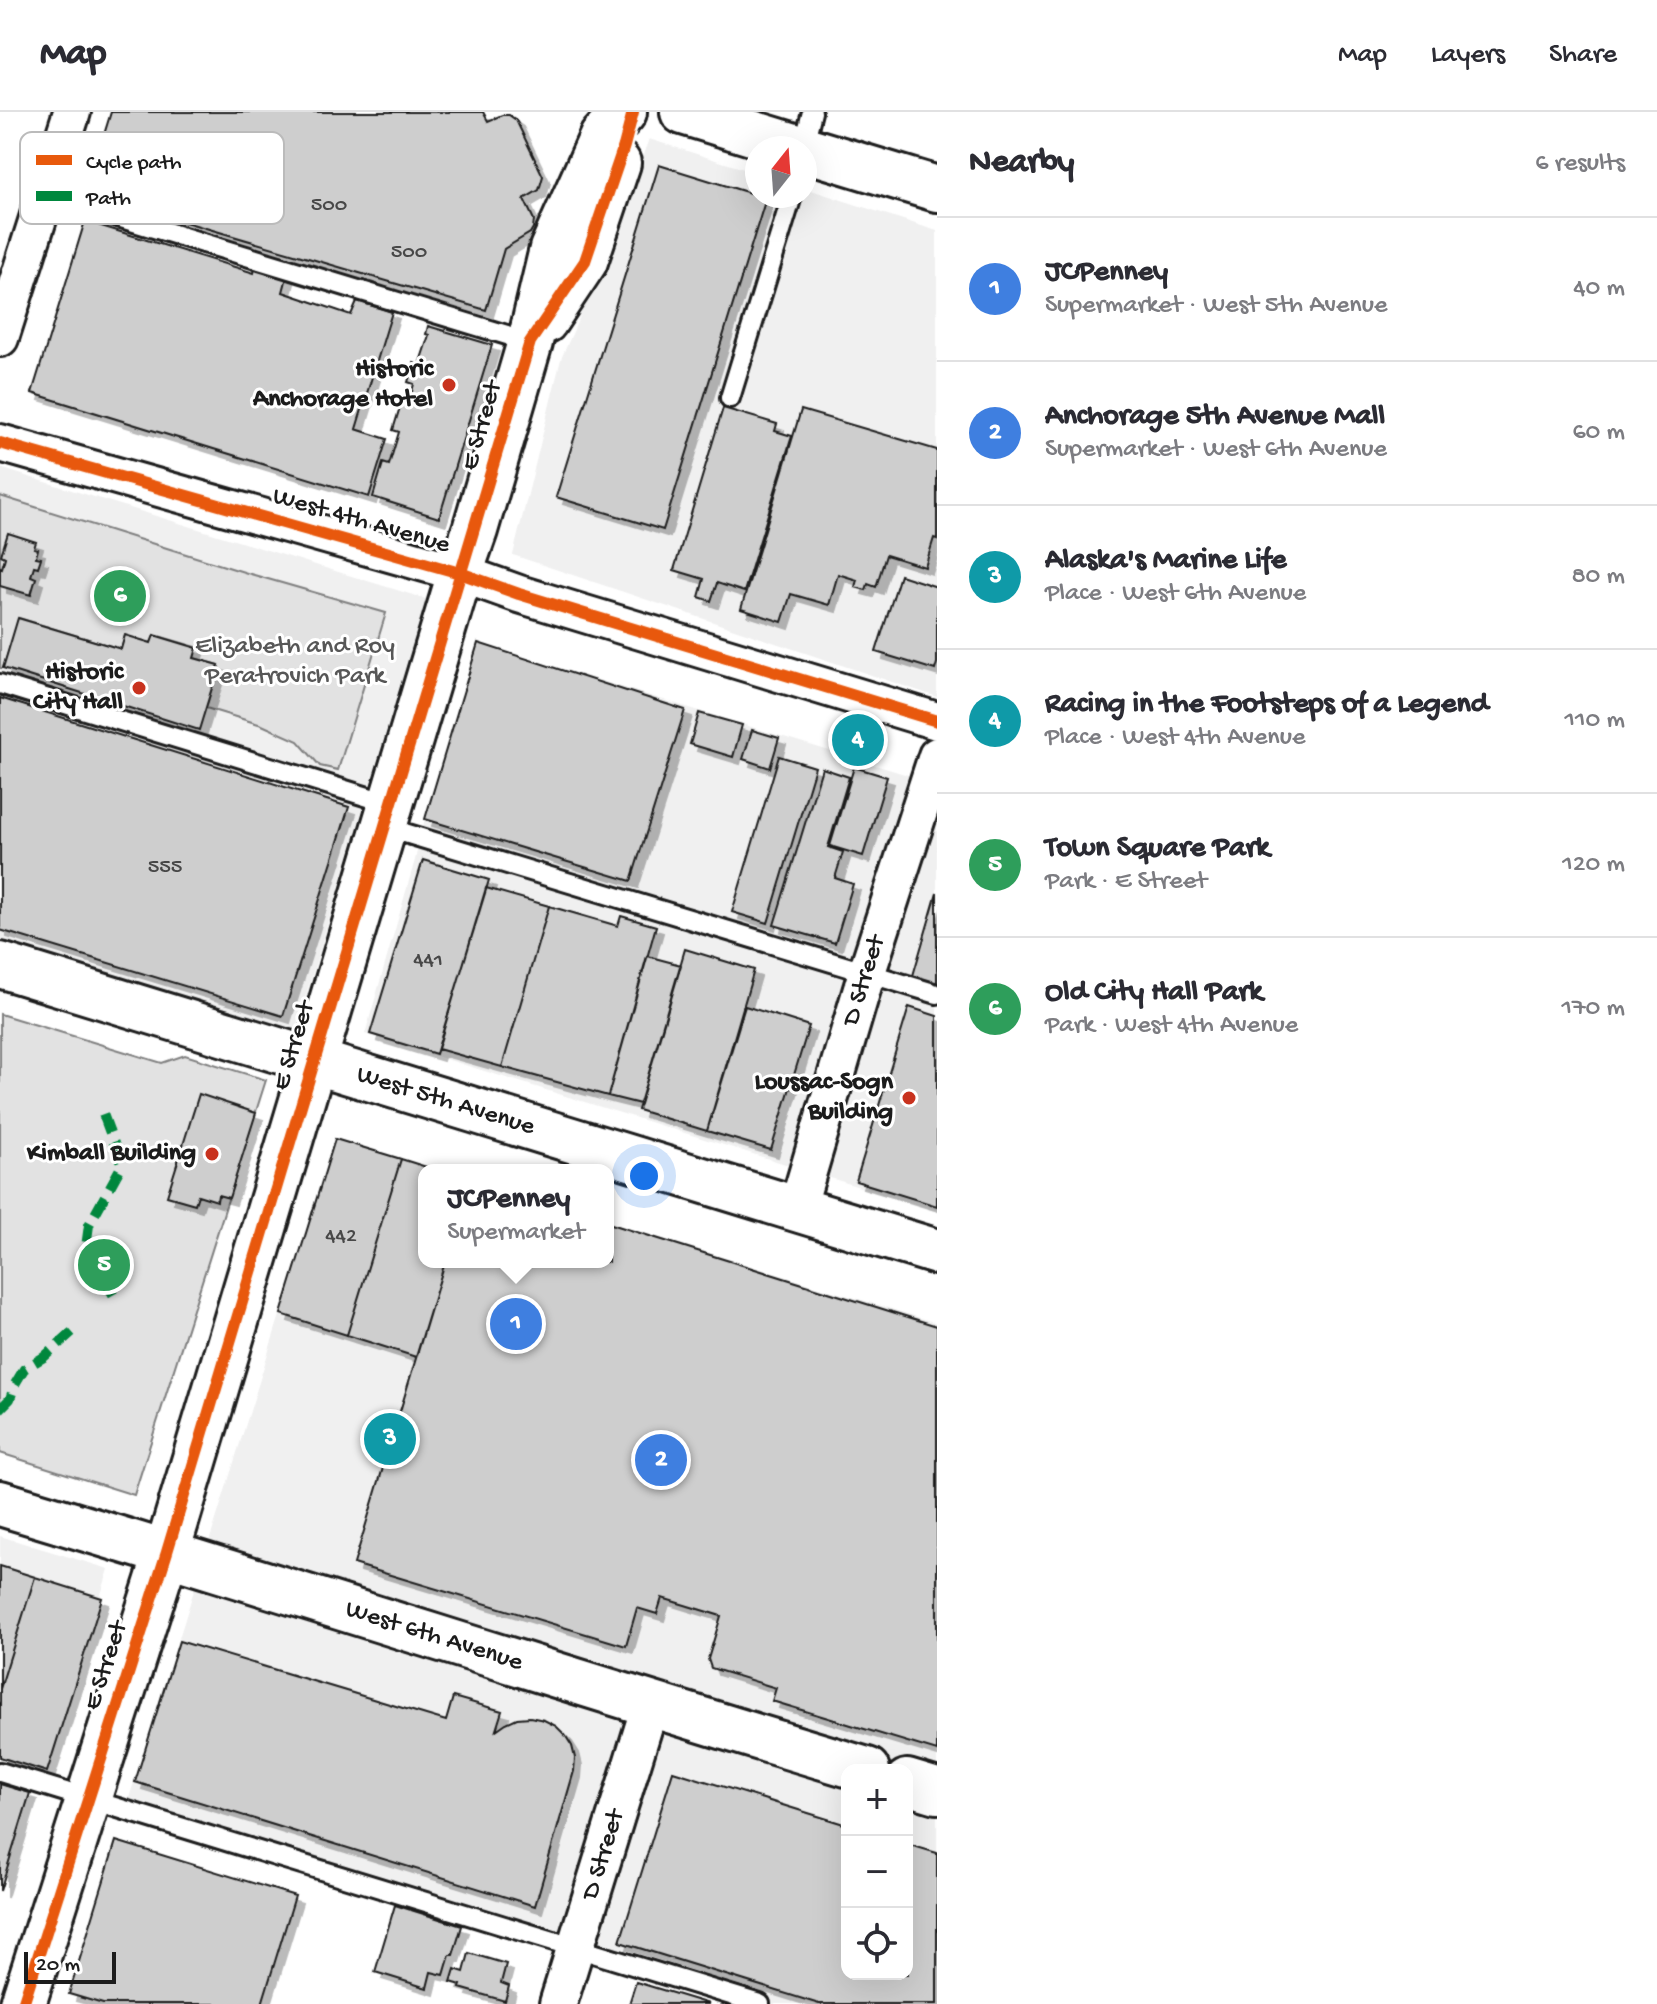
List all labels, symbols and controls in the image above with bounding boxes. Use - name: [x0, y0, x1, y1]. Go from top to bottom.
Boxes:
- text: Map: [40, 33, 106, 77]
- text: Map: [1338, 39, 1387, 72]
- text: Layers: [1431, 39, 1505, 72]
- text: Share: [1549, 39, 1617, 72]
- legend: [20, 132, 284, 224]
- north arrow: [745, 136, 817, 208]
- text: Nearby: [969, 144, 1074, 184]
- text: 6 results: [1535, 149, 1625, 180]
- text: Cycle path: [86, 151, 182, 177]
- text: Path: [85, 187, 131, 213]
- house number: 500: [311, 193, 347, 219]
- house number: 500: [391, 240, 427, 266]
- text: JCPenney: [1045, 256, 1168, 291]
- text: 1: [990, 274, 1000, 305]
- text: 40 m: [1573, 274, 1625, 305]
- text: Supermarket · West 5th Avenue: [1045, 291, 1387, 322]
- place label: Historic Anchorage Hotel: [252, 355, 435, 416]
- street label: E Street: [455, 375, 511, 474]
- marker: Historic Anchorage Hotel: [440, 376, 458, 394]
- text: Anchorage 5th Avenue Mall: [1045, 400, 1385, 435]
- text: 2: [989, 418, 1001, 449]
- text: 60 m: [1572, 418, 1625, 449]
- text: Supermarket · West 6th Avenue: [1045, 435, 1387, 466]
- street label: West 4th Avenue: [269, 482, 454, 562]
- text: Alaska's Marine Life: [1045, 544, 1286, 579]
- text: 3: [988, 562, 1002, 593]
- text: 80 m: [1571, 562, 1625, 593]
- pin: 6: [94, 566, 146, 626]
- text: Place · West 6th Avenue: [1045, 579, 1306, 610]
- park label: Elizabeth and Roy Peratrovich Park: [195, 632, 395, 693]
- place label: Historic City Hall: [33, 658, 125, 719]
- marker: Historic City Hall: [130, 679, 148, 697]
- text: Racing in the Footsteps of a Legend: [1045, 688, 1488, 723]
- text: 4: [989, 706, 1001, 737]
- text: 110 m: [1565, 706, 1625, 737]
- pin: 4: [832, 710, 884, 770]
- text: Place · West 4th Avenue: [1045, 723, 1305, 754]
- text: Town Square Park: [1045, 832, 1270, 867]
- text: 5: [988, 850, 1002, 881]
- text: 120 m: [1562, 850, 1625, 881]
- house number: 555: [148, 855, 182, 881]
- text: Park · E Street: [1045, 867, 1207, 898]
- street label: D Street: [836, 930, 894, 1031]
- house number: 441: [413, 948, 443, 974]
- text: Old City Hall Park: [1045, 976, 1263, 1011]
- text: 6: [988, 994, 1002, 1025]
- text: 170 m: [1562, 994, 1625, 1025]
- street label: E Street: [267, 995, 324, 1094]
- text: Park · West 4th Avenue: [1045, 1011, 1298, 1042]
- street label: West 5th Avenue: [353, 1060, 539, 1143]
- place label: Loussac-Sogn Building: [755, 1068, 894, 1129]
- marker: Loussac-Sogn Building: [900, 1089, 918, 1107]
- place label: Kimball Building: [26, 1139, 196, 1170]
- marker: Kimball Building: [203, 1145, 221, 1163]
- your location: [624, 1156, 664, 1196]
- popup: [418, 1164, 614, 1268]
- text: JCPenney: [447, 1183, 570, 1218]
- text: Supermarket: [447, 1218, 585, 1249]
- house number: 442: [325, 1224, 357, 1250]
- pin: 5: [78, 1235, 130, 1295]
- pin: 1: [490, 1294, 542, 1354]
- pin: 3: [364, 1409, 416, 1469]
- pin: 2: [635, 1430, 687, 1490]
- street label: West 6th Avenue: [341, 1594, 527, 1679]
- street label: E Street: [78, 1615, 137, 1714]
- map controls: [841, 1764, 913, 1980]
- button: +: [841, 1764, 913, 1836]
- street label: D Street: [575, 1804, 633, 1906]
- button: −: [841, 1836, 913, 1908]
- button: locate: [841, 1908, 913, 1980]
- scale bar: [24, 1948, 116, 1984]
- text: 20 m: [36, 1953, 80, 1979]

